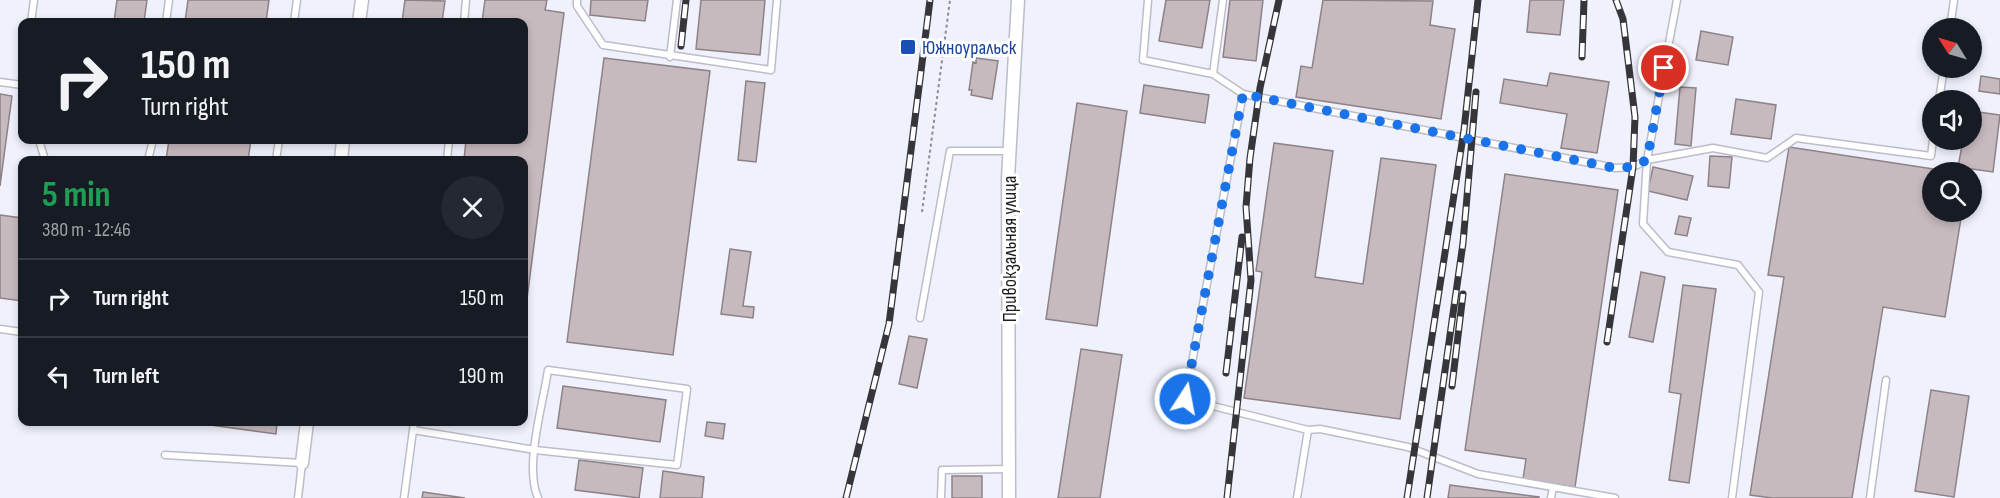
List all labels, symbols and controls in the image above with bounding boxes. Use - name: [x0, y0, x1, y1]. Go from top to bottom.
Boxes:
- north arrow: [1922, 18, 1982, 78]
- map controls: [1922, 18, 1982, 222]
- place label: Южноуральск: [922, 36, 1017, 60]
- marker: Южноуральск: [899, 38, 917, 56]
- text: 150 m: [141, 40, 230, 91]
- icon: right: [42, 42, 120, 120]
- pin: [1638, 42, 1689, 93]
- icon: arrive: [1647, 51, 1680, 84]
- button: sound: [1922, 90, 1982, 150]
- text: Turn right: [141, 91, 228, 123]
- button: search: [1922, 162, 1982, 222]
- text: 5 min: [42, 174, 111, 217]
- button: close: [441, 176, 504, 239]
- street label: Привокзальная улица: [998, 176, 1022, 322]
- text: 380 m · 12:46: [42, 218, 131, 242]
- icon: right: [42, 282, 75, 315]
- text: Turn right: [93, 285, 169, 312]
- text: 150 m: [460, 285, 504, 312]
- icon: left: [42, 360, 75, 393]
- text: Turn left: [93, 363, 159, 390]
- text: 190 m: [459, 363, 504, 390]
- position arrow: [1153, 367, 1217, 431]

